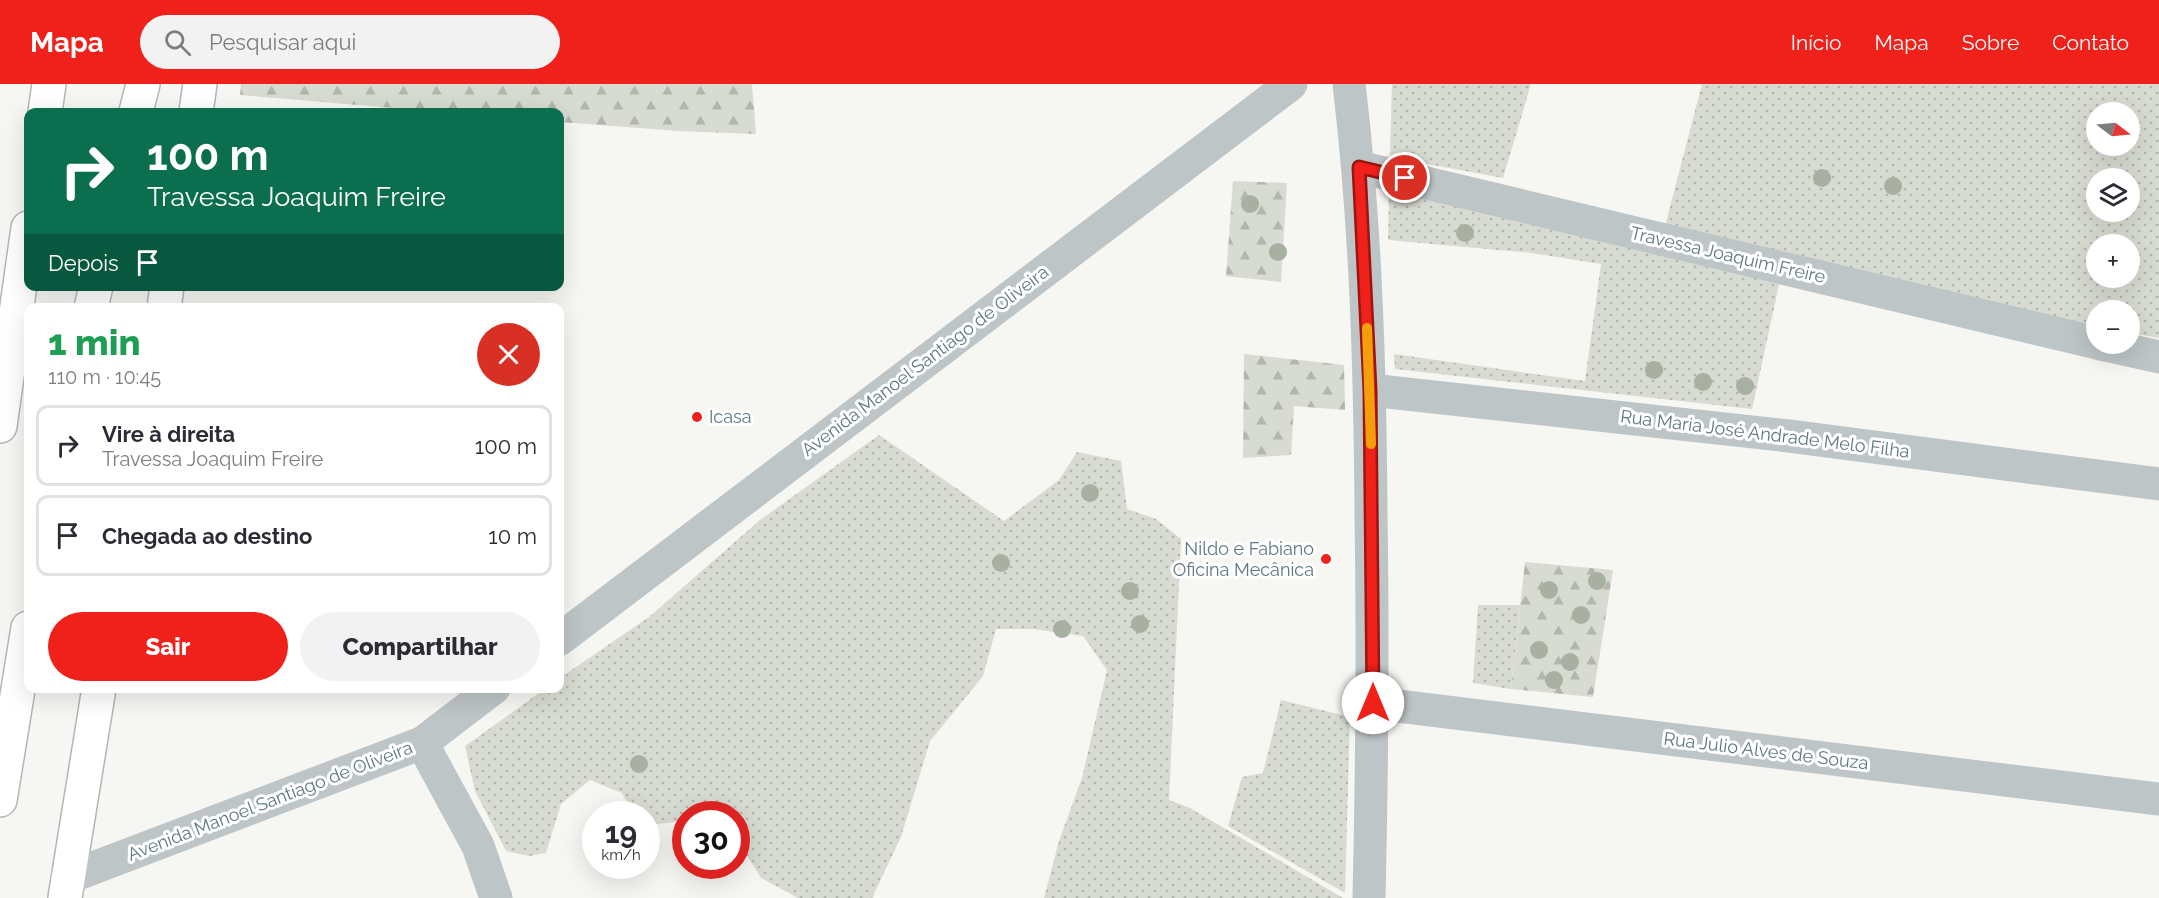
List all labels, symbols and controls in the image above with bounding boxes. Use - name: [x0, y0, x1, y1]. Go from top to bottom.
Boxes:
- search box: [140, 15, 560, 69]
- text: Mapa: [30, 26, 104, 59]
- icon: search: [161, 26, 194, 59]
- text: Pesquisar aqui: [209, 29, 356, 55]
- text: Início: [1791, 30, 1841, 55]
- text: Mapa: [1874, 30, 1929, 55]
- text: Sobre: [1962, 30, 2019, 55]
- text: Contato: [2052, 30, 2129, 55]
- north arrow: [2086, 102, 2140, 156]
- map controls: [2086, 102, 2140, 354]
- text: 100 m: [147, 131, 269, 180]
- icon: right: [48, 132, 126, 210]
- pin: [1379, 152, 1430, 203]
- icon: arrive: [1388, 161, 1421, 194]
- button: layers: [2086, 168, 2140, 222]
- text: Travessa Joaquim Freire: [147, 181, 446, 212]
- street label: Travessa Joaquim Freire: [1629, 222, 1828, 287]
- button: +: [2086, 234, 2140, 288]
- icon: arrive: [131, 246, 164, 279]
- text: Depois: [48, 250, 119, 276]
- street label: Avenida Manoel Santiago de Oliveira: [797, 261, 1052, 460]
- button: −: [2086, 300, 2140, 354]
- text: 1 min: [48, 321, 140, 363]
- button: close: [477, 323, 540, 386]
- text: 110 m · 10:45: [48, 365, 161, 389]
- street label: Rua Maria José Andrade Melo Filha: [1619, 405, 1911, 462]
- place label: Icasa: [709, 406, 752, 427]
- marker: Icasa: [690, 410, 704, 424]
- text: Vire à direita: [102, 421, 235, 447]
- icon: right: [51, 429, 84, 462]
- text: 100 m: [475, 433, 537, 459]
- text: Travessa Joaquim Freire: [102, 447, 323, 471]
- icon: arrive: [51, 519, 84, 552]
- text: Chegada ao destino: [102, 523, 312, 549]
- text: 10 m: [488, 523, 537, 549]
- place label: Nildo e Fabiano Oficina Mecânica: [1173, 538, 1314, 580]
- marker: Nildo e Fabiano Oficina Mecânica: [1319, 552, 1333, 566]
- button: Sair: [48, 612, 288, 681]
- button: Compartilhar: [300, 612, 540, 681]
- position arrow: [1341, 671, 1405, 735]
- street label: Rua Julio Alves de Souza: [1662, 728, 1870, 773]
- street label: Avenida Manoel Santiago de Oliveira: [124, 736, 415, 865]
- speed limit sign: 30: [672, 801, 750, 879]
- text: 19: [605, 815, 637, 850]
- text: km/h: [601, 846, 641, 864]

